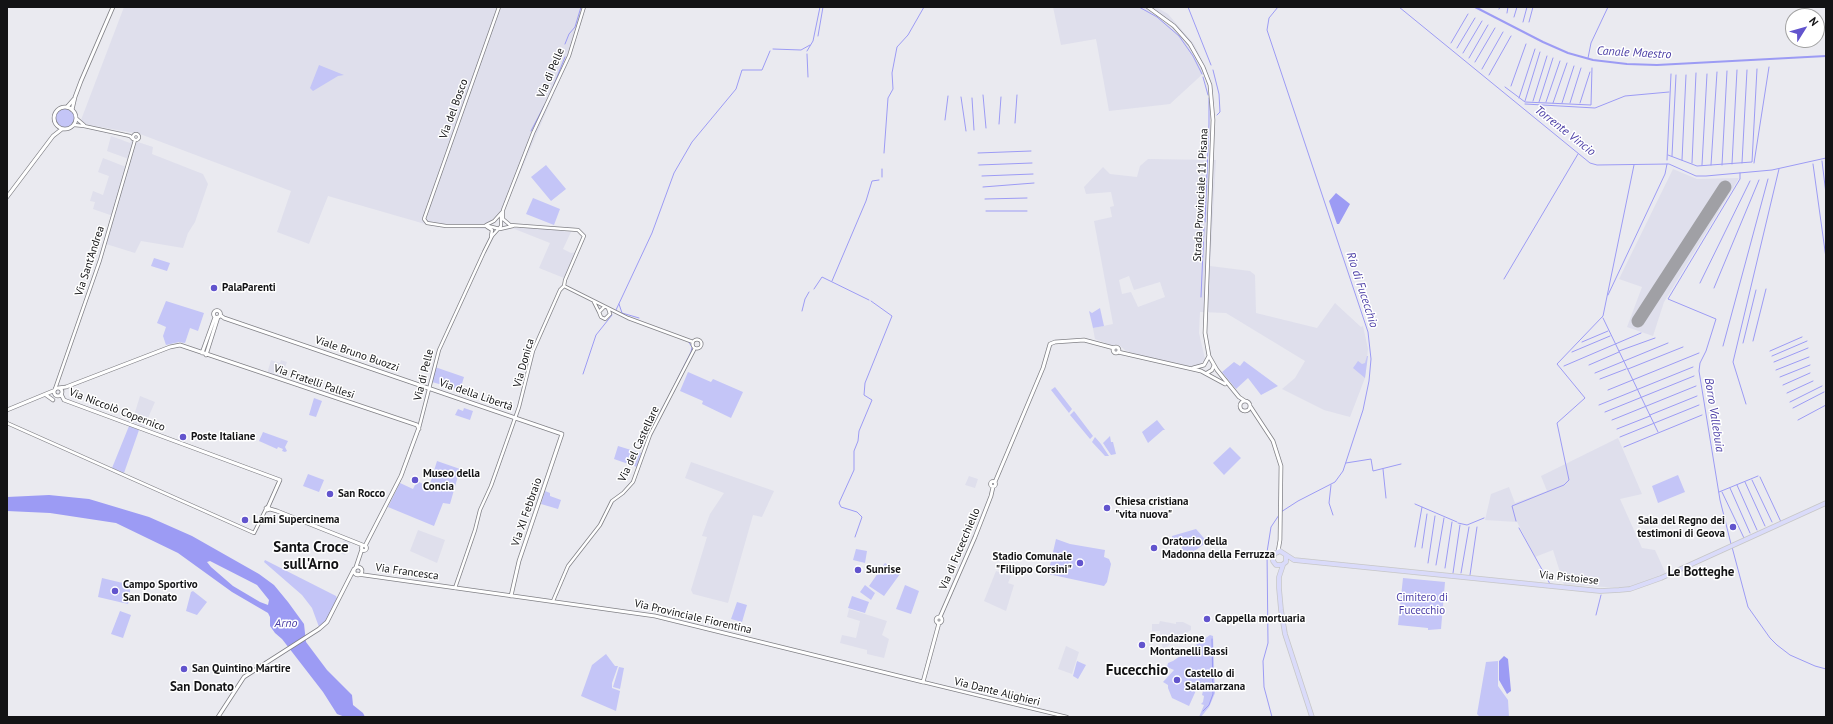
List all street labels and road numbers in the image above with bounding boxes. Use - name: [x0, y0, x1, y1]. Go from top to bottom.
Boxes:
- street label: Via di Pelle: [535, 46, 567, 100]
- street label: Via del Bosco: [437, 77, 471, 141]
- street label: Strada Provinciale 11 Pisana: [1191, 128, 1211, 262]
- street label: Via Sant'Andrea: [72, 224, 108, 298]
- street label: Viale Bruno Buozzi: [313, 333, 401, 375]
- street label: Via Donica: [511, 337, 537, 389]
- street label: Via di Pelle: [411, 348, 437, 402]
- street label: Via Fratelli Pallesi: [272, 362, 356, 402]
- street label: Via della Libertà: [437, 376, 515, 414]
- street label: Via Niccolò Copernico: [67, 386, 167, 434]
- street label: Via del Castellare: [616, 404, 662, 484]
- street label: Via XI Febbraio: [509, 476, 545, 548]
- street label: Via di Fucecchiello: [937, 506, 983, 592]
- street label: Via Francesca: [374, 561, 440, 583]
- street label: Via Pistoiese: [1539, 568, 1599, 588]
- street label: Via Provinciale Fiorentina: [633, 597, 753, 637]
- street label: Via Dante Alighieri: [953, 675, 1041, 709]

